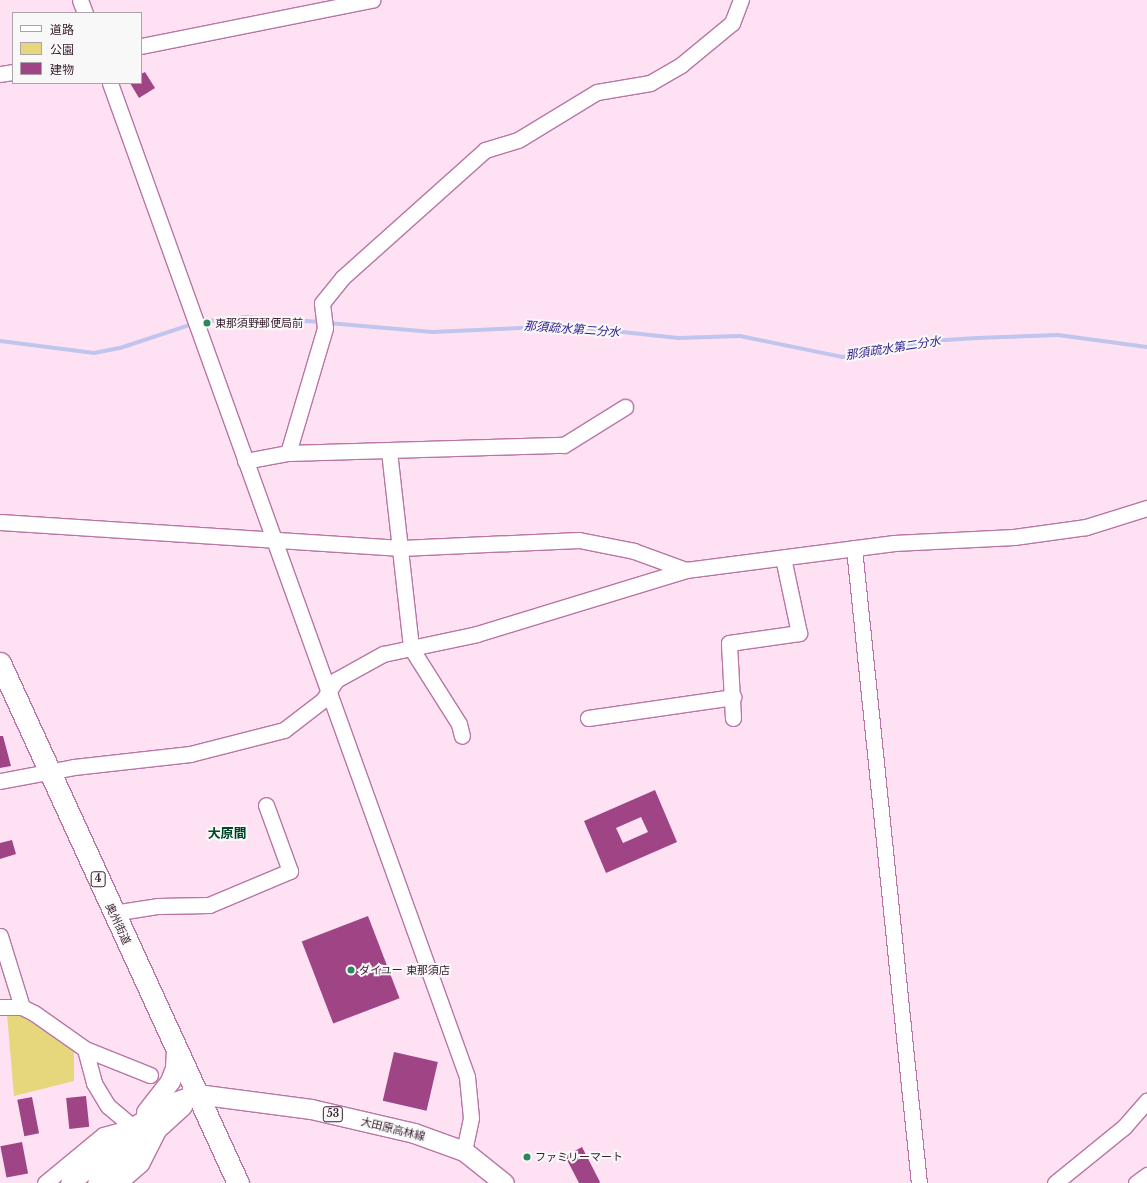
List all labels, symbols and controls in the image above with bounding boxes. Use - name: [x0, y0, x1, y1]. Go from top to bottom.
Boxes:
- legend: [12, 12, 142, 84]
- text: 道路: [50, 22, 74, 37]
- text: 公園: [50, 42, 74, 57]
- text: 建物: [50, 62, 74, 77]
- place label: 東那須野郵便局前: [215, 316, 303, 330]
- marker: 東那須野郵便局前: [202, 318, 212, 328]
- water label: 那須疏水第二分水: [524, 318, 620, 340]
- water label: 那須疏水第二分水: [844, 333, 942, 363]
- district label: 大原間: [208, 826, 246, 842]
- road number: 4: [90, 871, 106, 887]
- street label: 奥州街道: [103, 901, 133, 947]
- place label: ダイユー 東那須店: [359, 963, 450, 977]
- marker: ダイユー 東那須店: [346, 965, 356, 975]
- road number: 53: [322, 1106, 344, 1122]
- street label: 大田原高林線: [359, 1115, 427, 1143]
- place label: ファミリーマート: [535, 1150, 623, 1164]
- marker: ファミリーマート: [522, 1152, 532, 1162]

